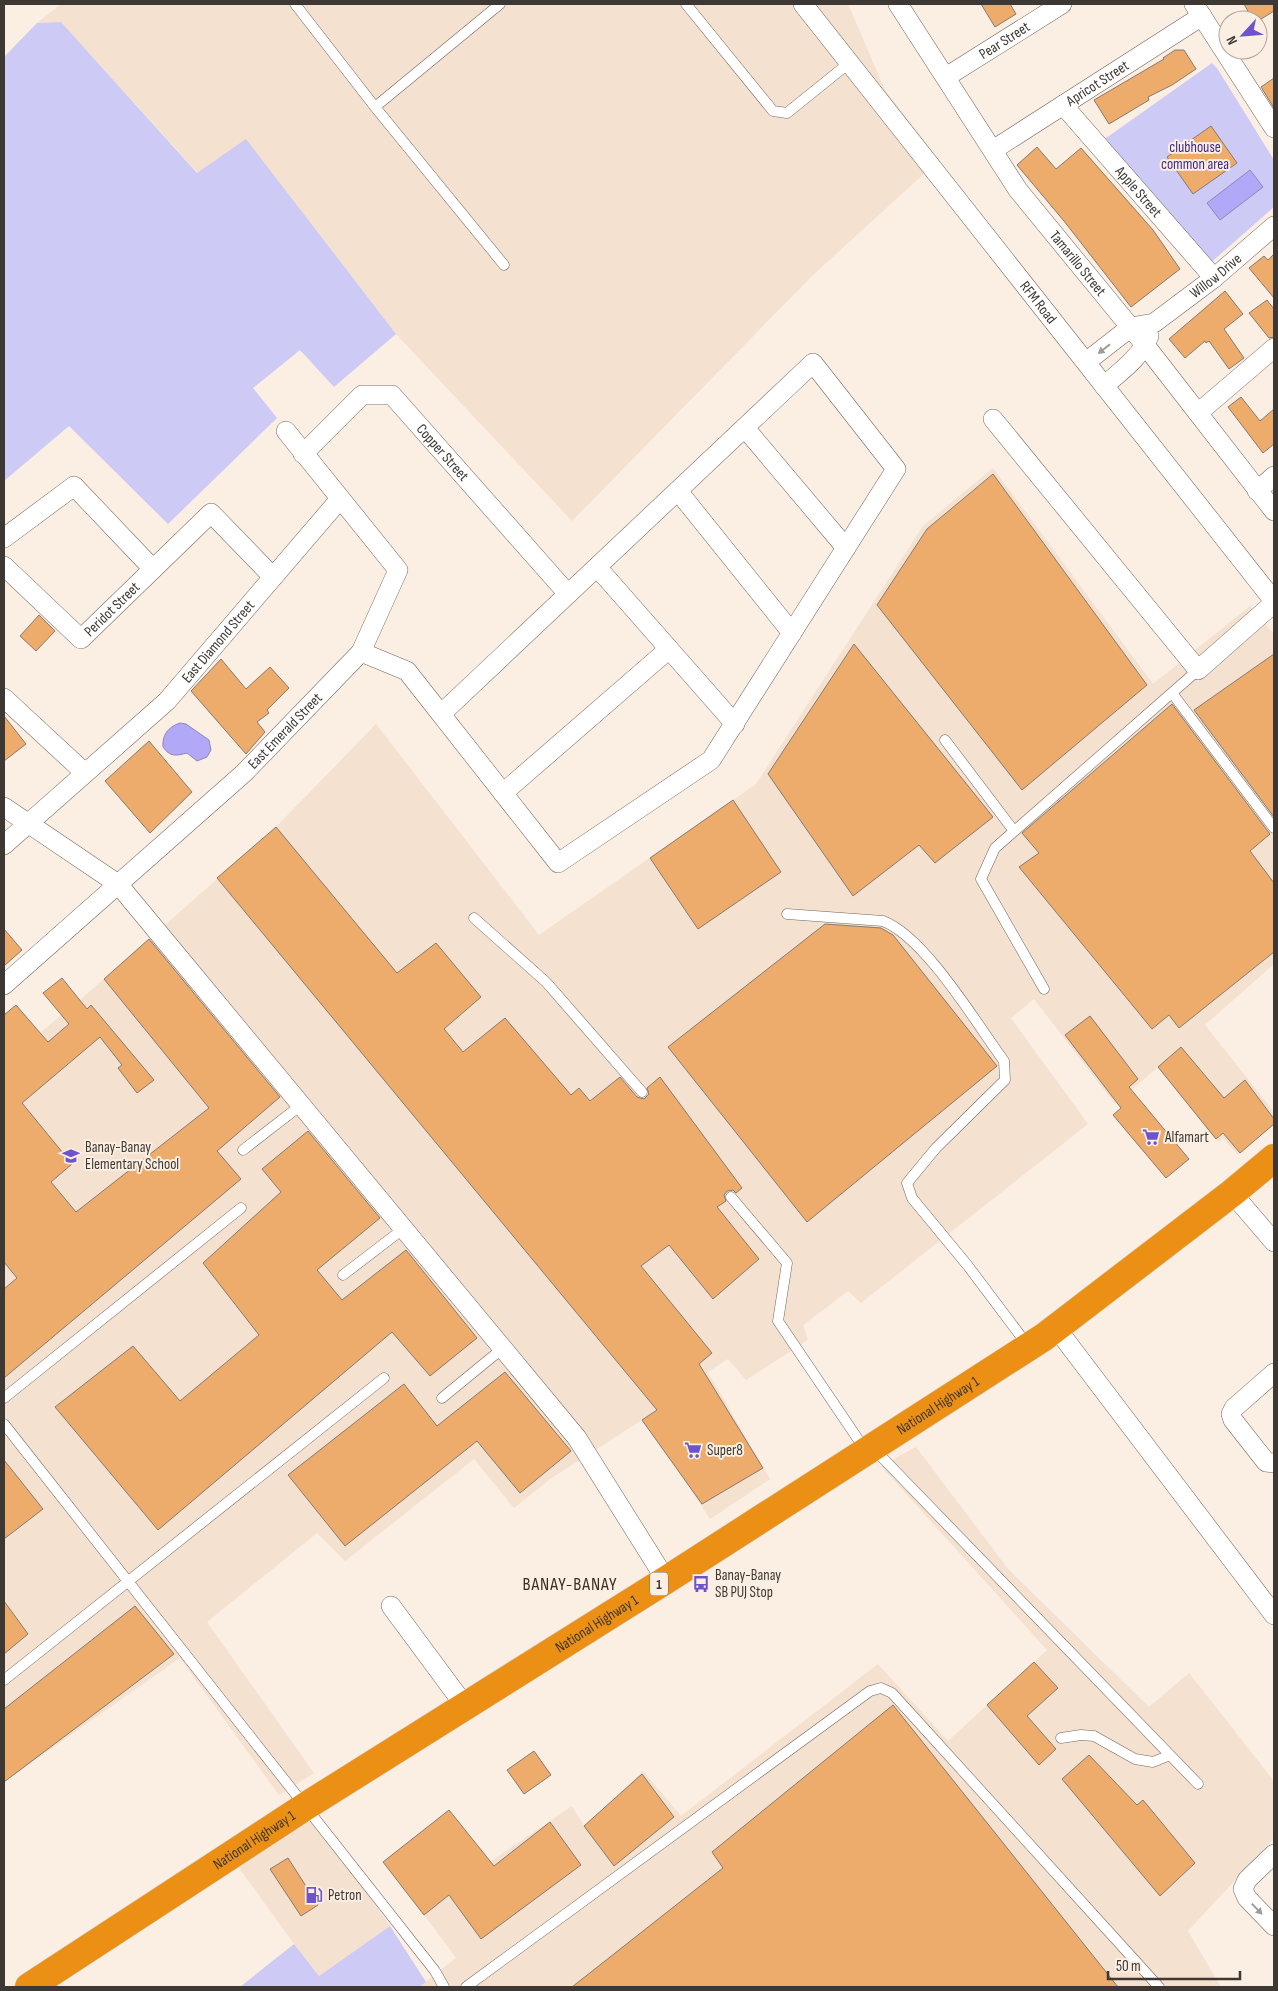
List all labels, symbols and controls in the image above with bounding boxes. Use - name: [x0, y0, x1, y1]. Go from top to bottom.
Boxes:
- north arrow: [1218, 10, 1268, 60]
- street label: Pear Street: [976, 17, 1034, 64]
- text: N: [1222, 33, 1241, 48]
- street label: Apricot Street: [1062, 56, 1133, 111]
- park label: clubhouse common area: [1161, 138, 1229, 174]
- street label: Apple Street: [1110, 162, 1166, 222]
- street label: Tamarillo Street: [1045, 227, 1110, 301]
- street label: Willow Drive: [1186, 249, 1246, 303]
- street label: RFM Road: [1015, 277, 1061, 328]
- one-way arrow: [1098, 343, 1111, 354]
- street label: Copper Street: [412, 420, 473, 486]
- street label: Peridot Street: [80, 578, 144, 641]
- street label: East Diamond Street: [178, 596, 259, 687]
- street label: East Emerald Street: [244, 689, 327, 773]
- supermarket icon: Alfamart: [1141, 1127, 1161, 1147]
- place label: Alfamart: [1164, 1128, 1209, 1147]
- place label: Banay-Banay Elementary School: [85, 1138, 179, 1174]
- school or university icon: Banay-Banay Elementary School: [61, 1146, 81, 1166]
- street label: National Highway 1: [893, 1372, 984, 1439]
- supermarket icon: Super8: [683, 1440, 703, 1460]
- place label: Super8: [707, 1441, 743, 1460]
- place label: Banay-Banay SB PUJ Stop: [715, 1566, 781, 1602]
- road number: 1: [650, 1572, 668, 1596]
- district label: BANAY-BANAY: [522, 1574, 618, 1595]
- bus stop icon: Banay-Banay SB PUJ Stop: [691, 1574, 711, 1594]
- street label: National Highway 1: [552, 1590, 643, 1657]
- street label: National Highway 1: [210, 1806, 300, 1874]
- fuel station icon: Petron: [304, 1885, 324, 1905]
- place label: Petron: [328, 1886, 362, 1905]
- one-way arrow: [1251, 1902, 1263, 1914]
- scale bar: [1108, 1948, 1240, 1980]
- text: 50 m: [1116, 1957, 1141, 1976]

